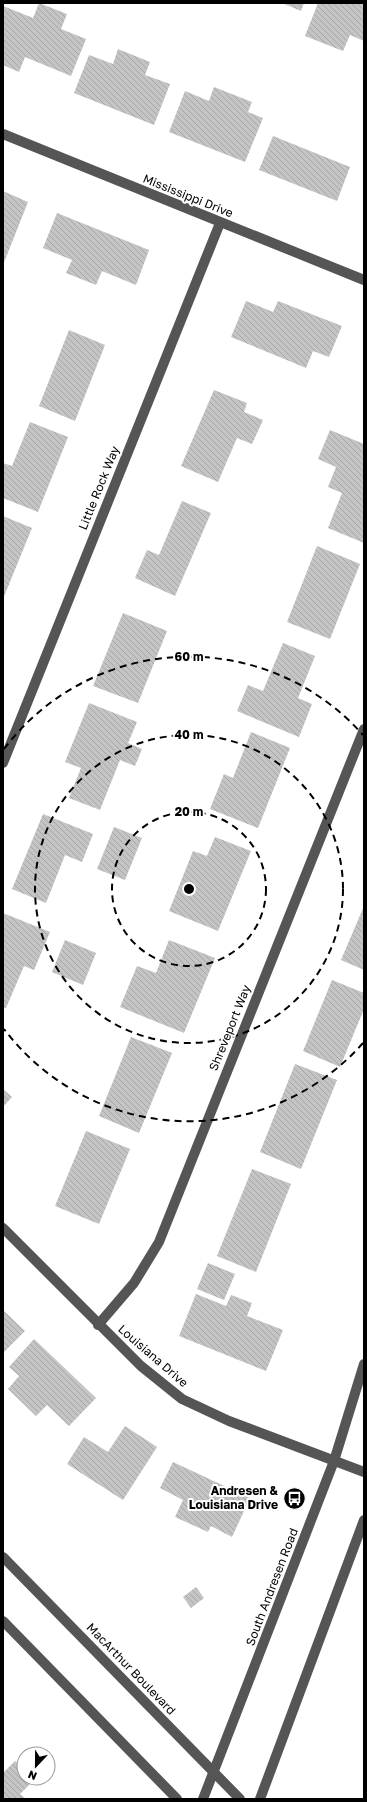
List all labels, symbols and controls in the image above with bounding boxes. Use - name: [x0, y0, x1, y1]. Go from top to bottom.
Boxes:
- street label: Mississippi Drive: [141, 171, 236, 221]
- street label: Little Rock Way: [75, 443, 122, 532]
- text: 60 m: [175, 649, 203, 664]
- text: 40 m: [175, 727, 203, 742]
- text: 20 m: [175, 804, 203, 819]
- centre of rings: [182, 882, 196, 896]
- street label: Shreveport Way: [205, 982, 254, 1073]
- street label: Louisiana Drive: [115, 1321, 191, 1390]
- place label: Andresen & Louisiana Drive: [189, 1483, 278, 1512]
- bus stop icon: Andresen & Louisiana Drive: [281, 1485, 307, 1511]
- street label: South Andresen Road: [242, 1526, 301, 1648]
- street label: MacArthur Boulevard: [84, 1620, 179, 1718]
- north arrow: [16, 1746, 56, 1786]
- text: N: [26, 1768, 38, 1783]

